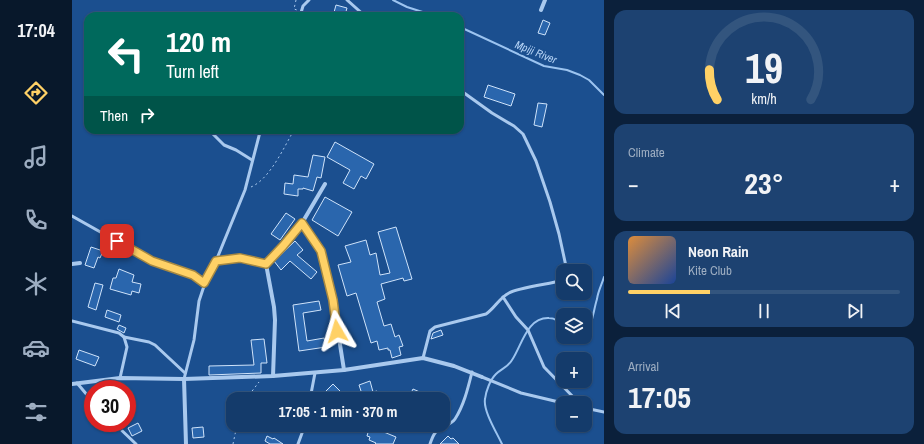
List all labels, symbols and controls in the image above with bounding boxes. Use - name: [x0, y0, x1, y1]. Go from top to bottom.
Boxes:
- text: 17:04: [17, 18, 55, 43]
- text: 120 m: [166, 23, 231, 61]
- icon: left: [100, 28, 152, 80]
- water label: Mpiji River: [513, 37, 560, 67]
- text: 19: [745, 40, 783, 96]
- text: Turn left: [166, 59, 219, 84]
- icon: directions: [22, 79, 50, 107]
- text: km/h: [751, 89, 777, 108]
- icon: right: [136, 104, 158, 126]
- text: Then: [100, 105, 128, 126]
- icon: music: [22, 143, 50, 171]
- text: Climate: [628, 144, 665, 161]
- text: 23°: [744, 163, 784, 203]
- text: −: [628, 169, 639, 199]
- text: +: [889, 169, 900, 199]
- icon: phone: [22, 206, 50, 234]
- pin: [100, 224, 134, 258]
- icon: arrive: [106, 230, 128, 252]
- text: Neon Rain: [688, 241, 749, 262]
- text: Kite Club: [688, 262, 732, 279]
- map controls: [556, 264, 592, 432]
- button: search: [556, 264, 592, 300]
- icon: climate: [22, 270, 50, 298]
- icon: previous: [662, 300, 684, 322]
- icon: pause: [753, 300, 775, 322]
- icon: next: [844, 300, 866, 322]
- button: layers: [556, 308, 592, 344]
- position arrow: [316, 310, 358, 352]
- icon: car: [22, 334, 50, 362]
- button: +: [556, 352, 592, 388]
- text: Arrival: [628, 358, 659, 375]
- text: 17:05: [628, 377, 691, 417]
- speed limit sign: 30: [84, 380, 136, 432]
- button: −: [556, 396, 592, 432]
- icon: filters: [22, 398, 50, 426]
- text: 17:05 · 1 min · 370 m: [279, 401, 397, 422]

